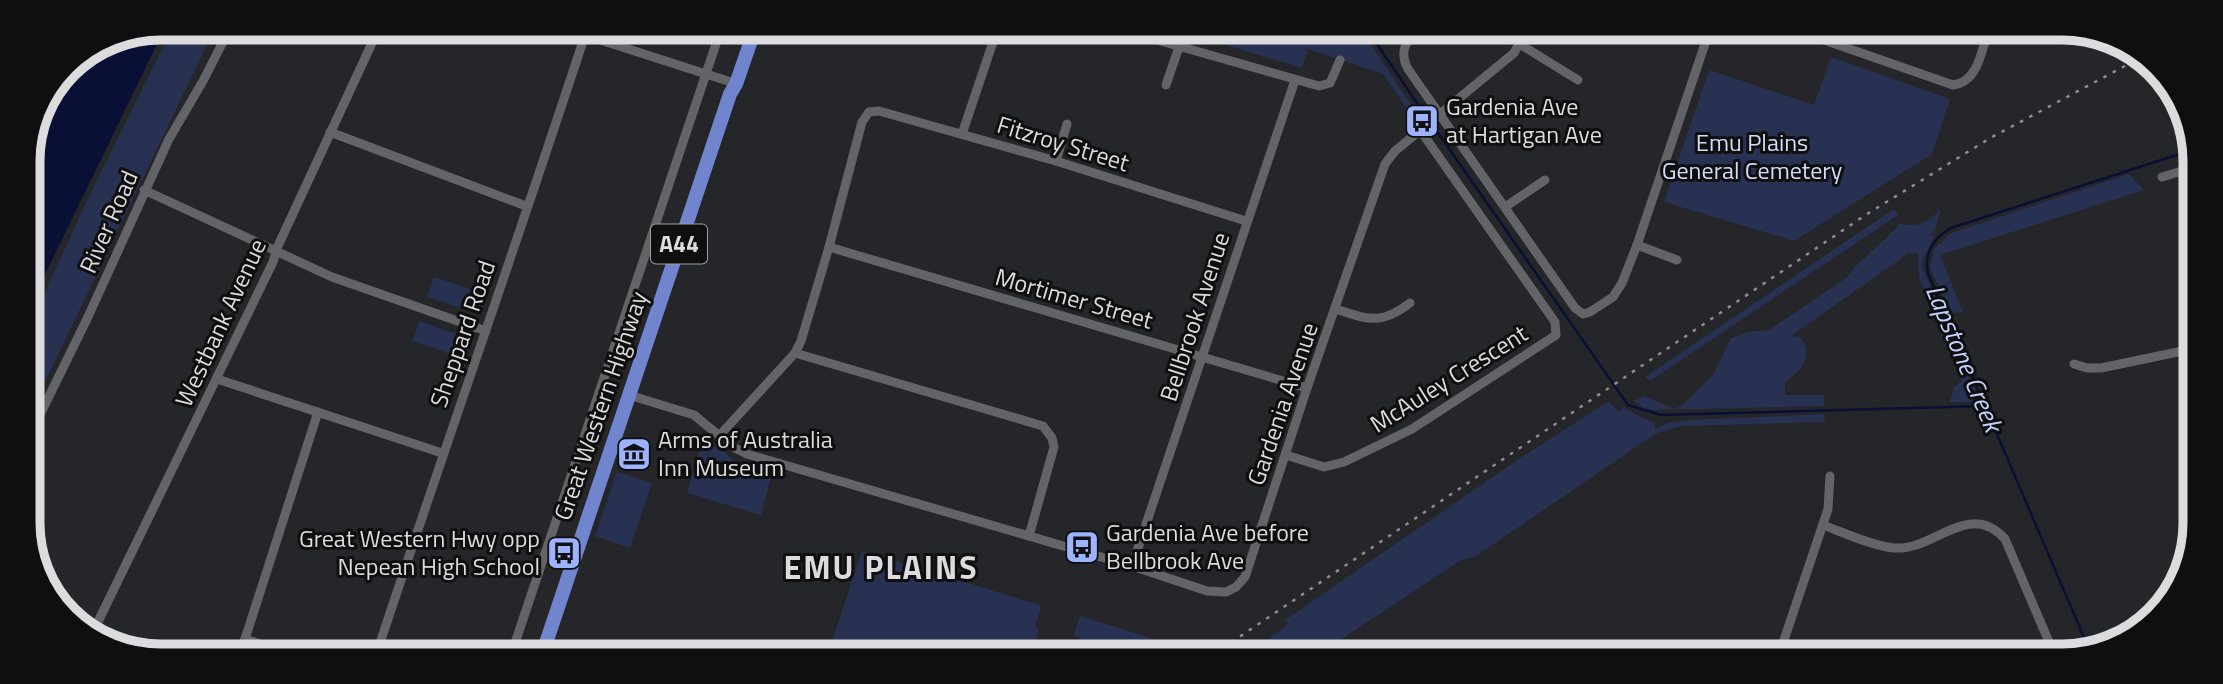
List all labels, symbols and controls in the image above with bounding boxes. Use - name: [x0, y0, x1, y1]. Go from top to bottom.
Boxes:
- place label: Gardenia Ave at Hartigan Ave: [1446, 88, 1602, 152]
- bus stop icon: Gardenia Ave at Hartigan Ave: [1403, 102, 1441, 140]
- street label: Fitzroy Street: [993, 106, 1134, 180]
- park label: Emu Plains General Cemetery: [1662, 124, 1843, 188]
- street label: River Road: [69, 164, 147, 279]
- road number: A44: [651, 224, 707, 264]
- street label: Bellbrook Avenue: [1150, 227, 1238, 406]
- street label: Westbank Avenue: [165, 233, 275, 413]
- street label: Sheppard Road: [420, 255, 504, 412]
- street label: Mortimer Street: [991, 258, 1158, 338]
- water label: Lapstone Creek: [1916, 278, 2014, 441]
- street label: Great Western Highway: [544, 286, 656, 525]
- street label: McAuley Crescent: [1363, 315, 1535, 441]
- street label: Gardenia Avenue: [1237, 317, 1327, 490]
- place label: Arms of Australia Inn Museum: [658, 421, 833, 485]
- museum icon: Arms of Australia Inn Museum: [615, 435, 653, 473]
- place label: Gardenia Ave before Bellbrook Ave: [1106, 514, 1309, 578]
- place label: Great Western Hwy opp Nepean High School: [299, 520, 540, 584]
- bus stop icon: Gardenia Ave before Bellbrook Ave: [1063, 528, 1101, 566]
- bus stop icon: Great Western Hwy opp Nepean High School: [545, 534, 583, 572]
- district label: EMU PLAINS: [783, 543, 979, 591]

